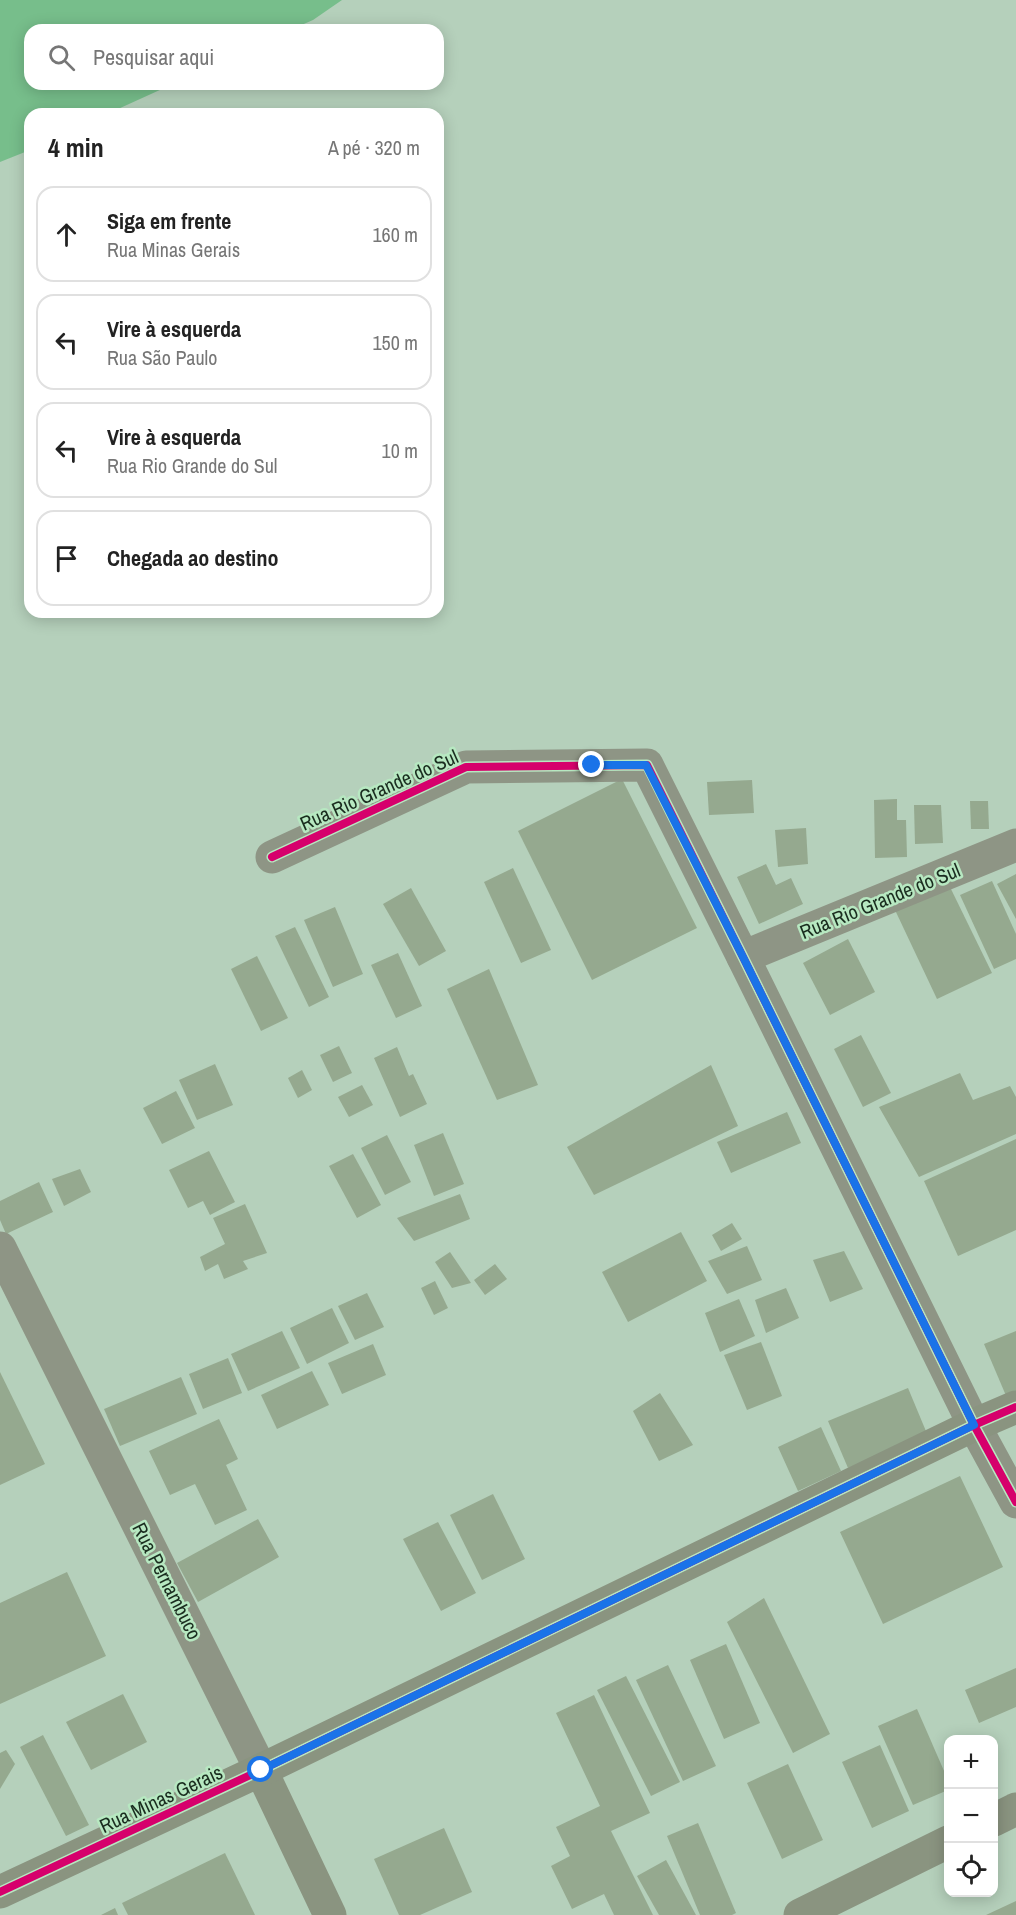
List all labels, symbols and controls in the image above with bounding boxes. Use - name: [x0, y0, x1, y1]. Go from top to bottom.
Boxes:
- search box: [24, 24, 444, 90]
- icon: search: [45, 41, 78, 74]
- text: Pesquisar aqui: [93, 42, 214, 72]
- text: 4 min: [48, 130, 104, 165]
- text: A pé · 320 m: [328, 134, 420, 161]
- text: Siga em frente: [107, 206, 231, 236]
- icon: ahead: [50, 218, 83, 251]
- text: 160 m: [372, 221, 418, 248]
- text: Rua Minas Gerais: [107, 236, 240, 263]
- text: Vire à esquerda: [107, 314, 241, 344]
- icon: left: [50, 326, 83, 359]
- text: 150 m: [372, 329, 418, 356]
- text: Rua São Paulo: [107, 344, 217, 371]
- text: Vire à esquerda: [107, 422, 241, 452]
- icon: left: [50, 434, 83, 467]
- text: 10 m: [382, 437, 418, 464]
- text: Rua Rio Grande do Sul: [107, 452, 277, 479]
- icon: arrive: [50, 542, 83, 575]
- text: Chegada ao destino: [107, 543, 278, 573]
- street label: Rua Rio Grande do Sul: [295, 743, 462, 837]
- route end: [578, 751, 604, 777]
- street label: Rua Rio Grande do Sul: [796, 856, 964, 945]
- street label: Rua Pernambuco: [126, 1518, 208, 1644]
- map controls: [944, 1735, 998, 1897]
- button: +: [944, 1735, 998, 1789]
- route start: [247, 1756, 273, 1782]
- street label: Rua Minas Gerais: [95, 1758, 227, 1839]
- button: −: [944, 1789, 998, 1843]
- button: locate: [944, 1843, 998, 1897]

